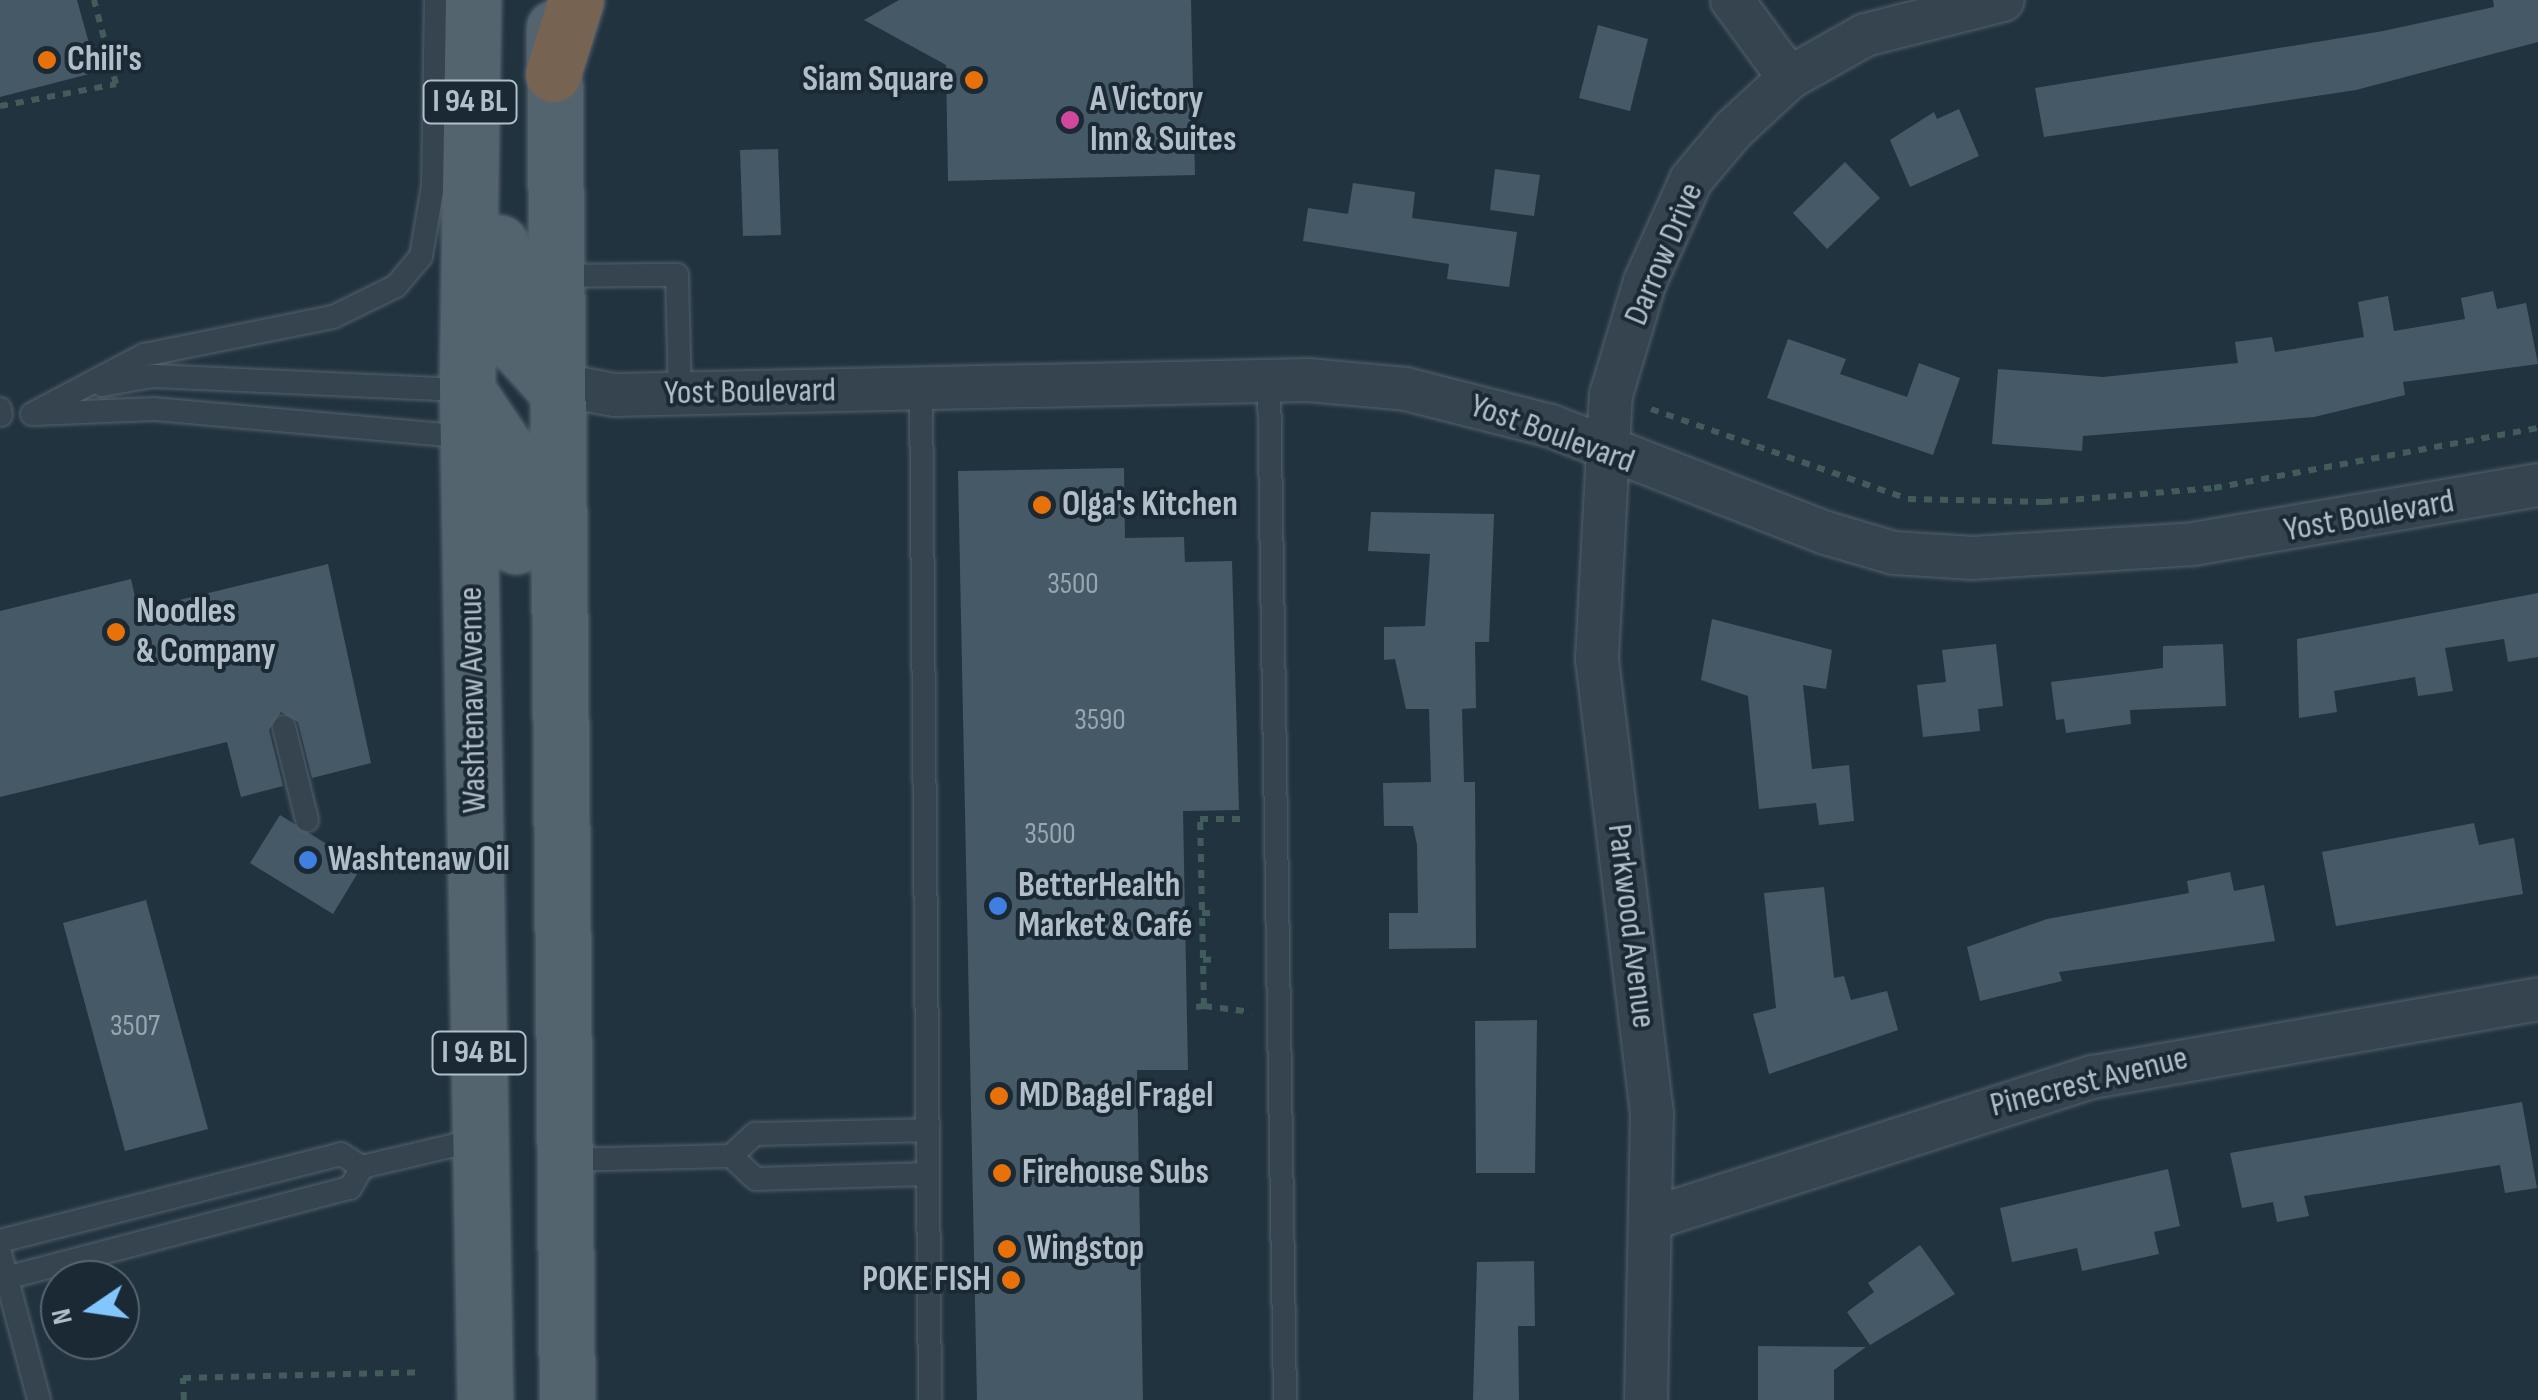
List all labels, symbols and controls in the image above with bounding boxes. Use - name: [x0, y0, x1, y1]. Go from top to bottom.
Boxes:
- place label: Chili's: [67, 39, 142, 81]
- marker: Chili's: [36, 49, 58, 71]
- place label: Siam Square: [802, 59, 954, 101]
- marker: Siam Square: [963, 69, 985, 91]
- road number: I 94 BL: [422, 75, 518, 129]
- place label: A Victory Inn & Suites: [1090, 79, 1236, 161]
- marker: A Victory Inn & Suites: [1059, 109, 1081, 131]
- street label: Darrow Drive: [1615, 176, 1713, 332]
- street label: Yost Boulevard: [664, 370, 836, 414]
- street label: Yost Boulevard: [1464, 385, 1640, 483]
- street label: Yost Boulevard: [2281, 480, 2457, 552]
- place label: Olga's Kitchen: [1062, 484, 1238, 526]
- marker: Olga's Kitchen: [1031, 494, 1053, 516]
- house number: 3500: [1047, 566, 1099, 602]
- street label: Washtenaw Avenue: [450, 586, 496, 814]
- place label: Noodles & Company: [136, 591, 276, 673]
- marker: Noodles & Company: [105, 621, 127, 643]
- house number: 3590: [1074, 702, 1126, 738]
- house number: 3500: [1024, 816, 1076, 852]
- street label: Parkwood Avenue: [1598, 821, 1664, 1031]
- place label: Washtenaw Oil: [328, 839, 510, 881]
- marker: Washtenaw Oil: [297, 849, 319, 871]
- place label: BetterHealth Market & Café: [1018, 865, 1193, 947]
- marker: BetterHealth Market & Café: [987, 895, 1009, 917]
- house number: 3507: [110, 1008, 160, 1044]
- road number: I 94 BL: [432, 1026, 526, 1080]
- street label: Pinecrest Avenue: [1986, 1037, 2192, 1127]
- place label: MD Bagel Fragel: [1019, 1075, 1213, 1117]
- marker: MD Bagel Fragel: [988, 1085, 1010, 1107]
- place label: Firehouse Subs: [1022, 1152, 1209, 1194]
- marker: Firehouse Subs: [991, 1162, 1013, 1184]
- place label: Wingstop: [1027, 1228, 1144, 1270]
- marker: Wingstop: [996, 1238, 1018, 1260]
- place label: POKE FISH: [862, 1259, 991, 1301]
- north arrow: [40, 1260, 140, 1360]
- marker: POKE FISH: [1000, 1269, 1022, 1291]
- text: N: [44, 1305, 80, 1327]

